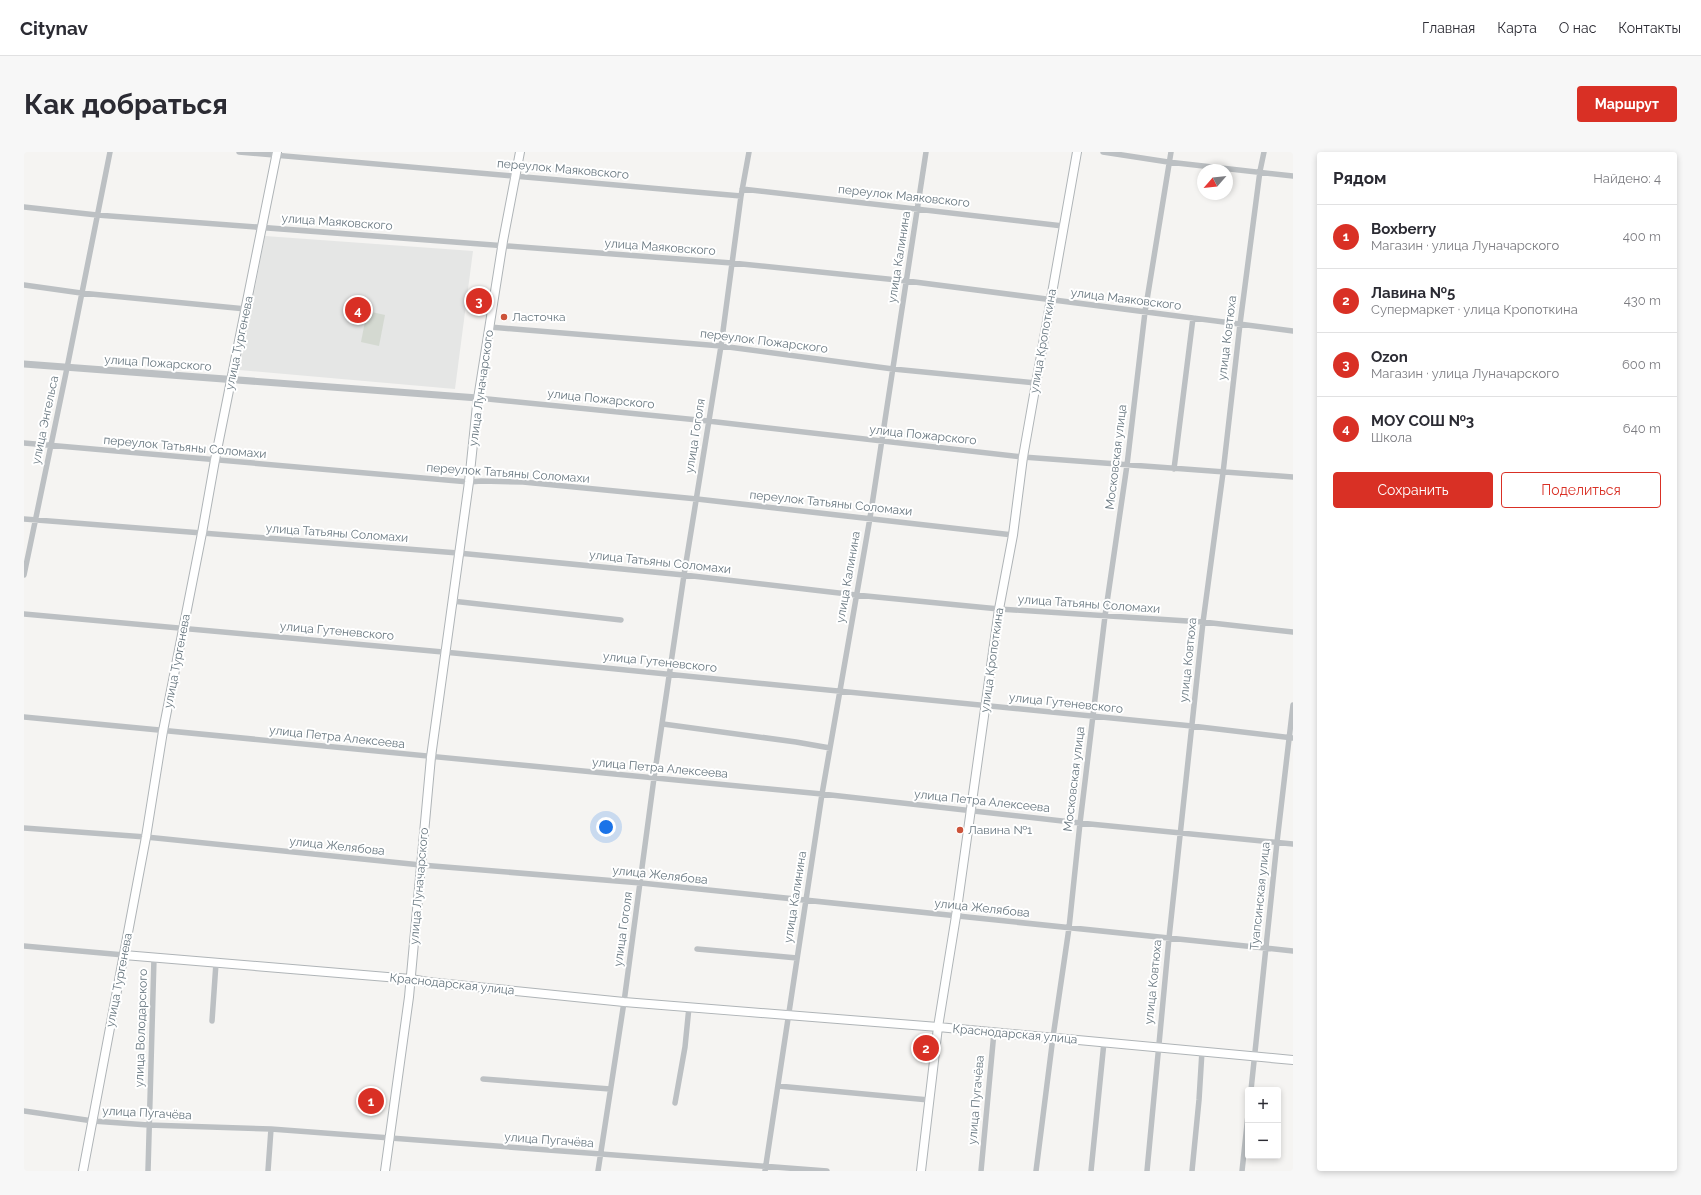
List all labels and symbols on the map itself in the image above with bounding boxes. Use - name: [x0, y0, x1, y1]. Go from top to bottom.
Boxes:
- street label: переулок Маяковского: [497, 156, 629, 182]
- north arrow: [1197, 164, 1233, 200]
- street label: переулок Маяковского: [838, 182, 970, 210]
- street label: улица Калинина: [885, 210, 913, 304]
- street label: улица Маяковского: [281, 211, 393, 233]
- street label: улица Маяковского: [604, 236, 716, 258]
- street label: улица Маяковского: [1070, 285, 1182, 313]
- pin: 3: [466, 286, 492, 316]
- street label: улица Кропоткина: [1027, 288, 1059, 394]
- street label: улица Тургенева: [222, 295, 256, 391]
- pin: 4: [345, 295, 371, 325]
- street label: улица Ковтюха: [1215, 295, 1239, 381]
- place label: Ласточка: [512, 310, 566, 324]
- marker: Ласточка: [499, 312, 509, 322]
- street label: переулок Пожарского: [699, 326, 829, 356]
- street label: улица Луначарского: [466, 329, 496, 447]
- street label: улица Пожарского: [104, 352, 212, 374]
- street label: улица Энгельса: [29, 374, 61, 466]
- street label: улица Пожарского: [547, 386, 655, 412]
- street label: улица Гоголя: [682, 398, 708, 474]
- street label: Московская улица: [1103, 404, 1129, 510]
- street label: улица Пожарского: [869, 422, 977, 448]
- street label: переулок Татьяны Соломахи: [103, 433, 267, 461]
- street label: переулок Татьяны Соломахи: [426, 460, 590, 486]
- street label: переулок Татьяны Соломахи: [749, 487, 913, 519]
- street label: улица Татьяны Соломахи: [265, 521, 409, 545]
- street label: улица Калинина: [833, 530, 863, 624]
- street label: улица Татьяны Соломахи: [588, 548, 732, 576]
- street label: улица Татьяны Соломахи: [1017, 592, 1161, 616]
- street label: улица Кропоткина: [978, 607, 1006, 713]
- street label: улица Тургенева: [161, 613, 193, 709]
- street label: улица Ковтюха: [1177, 617, 1199, 703]
- street label: улица Гутеневского: [279, 619, 395, 643]
- street label: улица Гутеневского: [602, 649, 718, 675]
- street label: улица Гутеневского: [1008, 690, 1124, 716]
- street label: улица Петра Алексеева: [268, 723, 406, 751]
- street label: Московская улица: [1061, 726, 1087, 832]
- street label: улица Петра Алексеева: [591, 755, 729, 781]
- street label: улица Петра Алексеева: [913, 787, 1051, 815]
- your location: [596, 817, 616, 837]
- place label: Лавина №1: [968, 823, 1032, 837]
- marker: Лавина №1: [955, 825, 965, 835]
- street label: улица Луначарского: [407, 827, 431, 945]
- street label: улица Желябова: [289, 834, 385, 858]
- street label: Туапсинская улица: [1247, 841, 1273, 951]
- street label: улица Калинина: [781, 850, 809, 944]
- street label: улица Желябова: [612, 863, 708, 887]
- street label: улица Гоголя: [611, 891, 635, 967]
- street label: улица Желябова: [934, 896, 1030, 920]
- street label: улица Тургенева: [103, 932, 135, 1028]
- street label: улица Ковтюха: [1142, 939, 1164, 1025]
- street label: улица Володарского: [132, 968, 150, 1088]
- street label: Краснодарская улица: [389, 970, 515, 998]
- street label: Краснодарская улица: [952, 1022, 1078, 1046]
- pin: 2: [913, 1033, 939, 1063]
- street label: улица Пугачёва: [965, 1055, 987, 1145]
- pin: 1: [358, 1086, 384, 1116]
- street label: улица Пугачёва: [102, 1104, 192, 1122]
- street label: улица Пугачёва: [504, 1130, 594, 1150]

